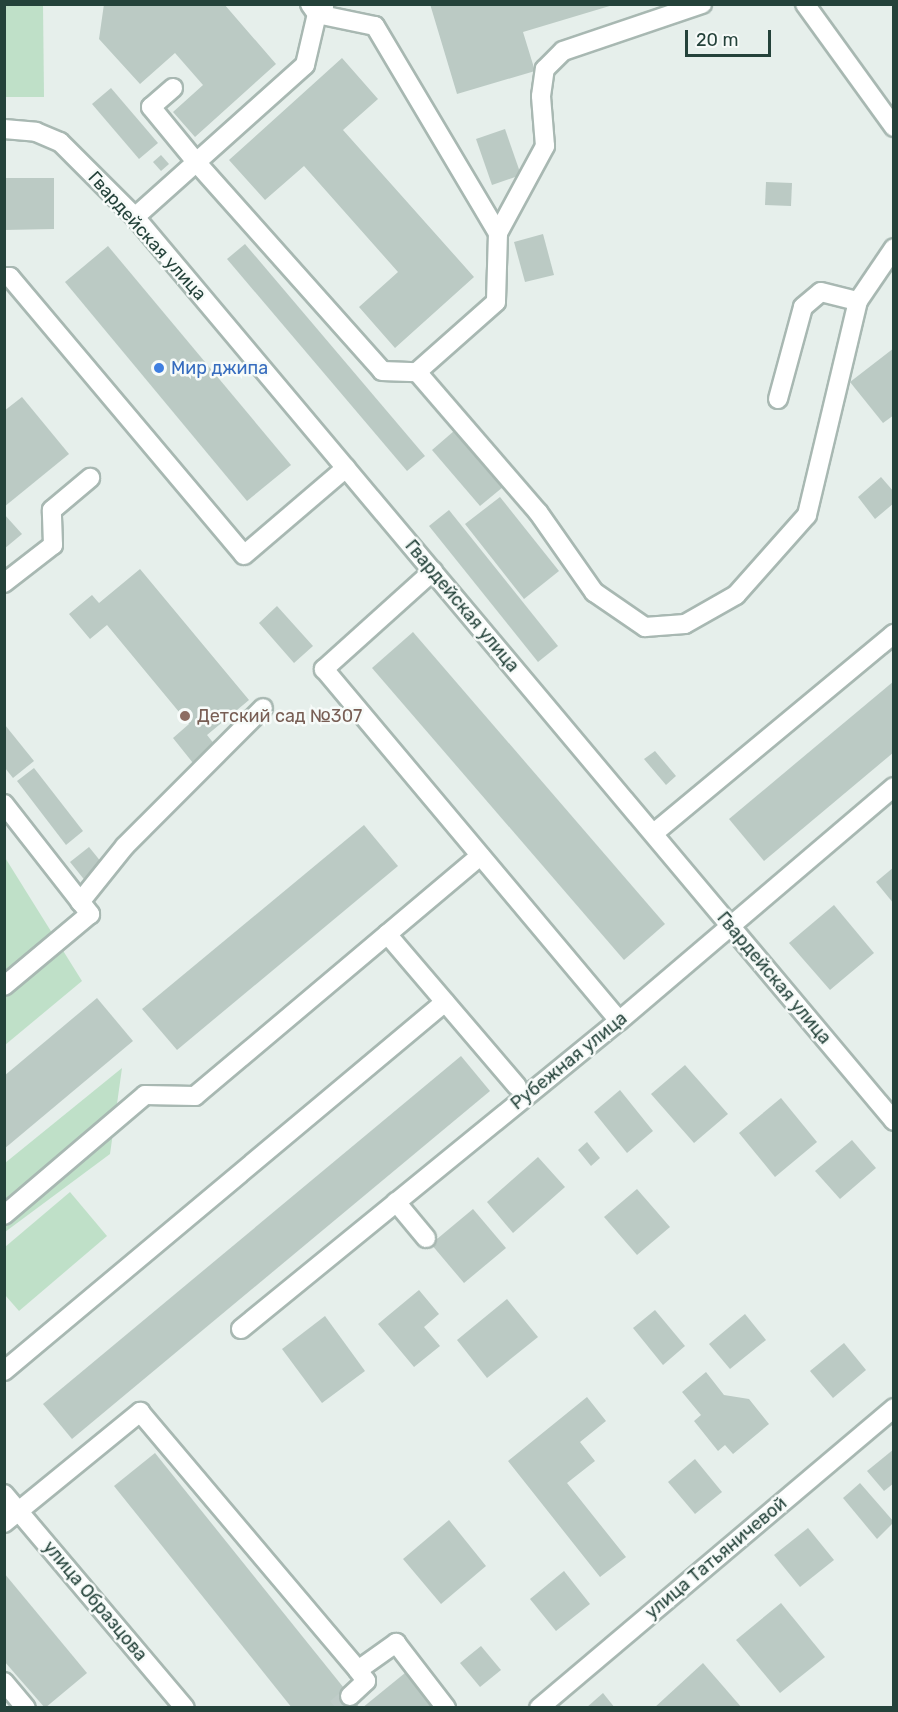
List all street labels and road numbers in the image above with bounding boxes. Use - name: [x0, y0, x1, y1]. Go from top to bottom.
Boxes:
- street label: Гвардейская улица: [83, 167, 211, 305]
- street label: Гвардейская улица: [400, 535, 524, 677]
- street label: Гвардейская улица: [712, 907, 836, 1049]
- street label: Рубежная улица: [507, 1008, 631, 1114]
- street label: улица Татьяничевой: [641, 1493, 791, 1623]
- street label: улица Образцова: [38, 1537, 152, 1665]

